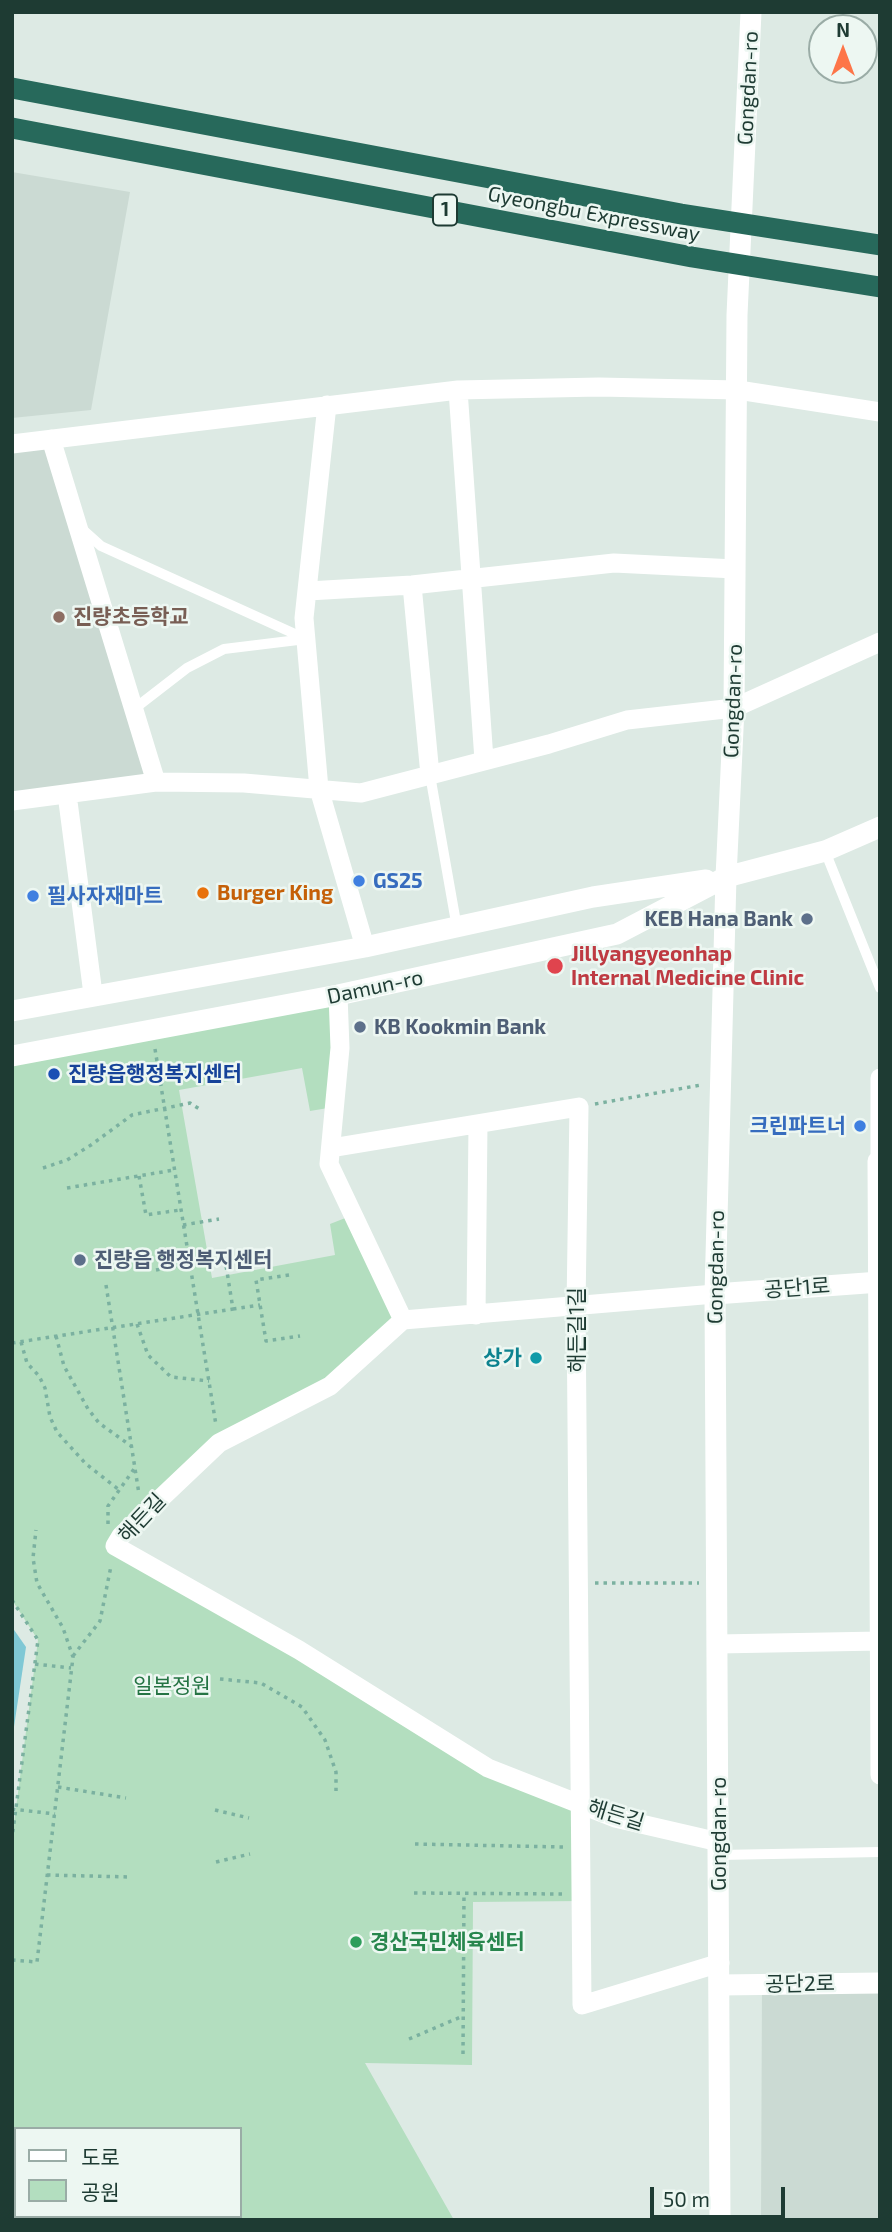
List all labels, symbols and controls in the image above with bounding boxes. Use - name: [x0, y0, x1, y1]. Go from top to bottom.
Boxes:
- north arrow: [808, 14, 878, 84]
- text: N: [836, 18, 850, 41]
- street label: Gongdan-ro: [732, 30, 764, 146]
- street label: Gyeongbu Expressway: [486, 181, 702, 247]
- road number: 1: [433, 194, 457, 226]
- place label: 진량초등학교: [73, 604, 189, 630]
- marker: 진량초등학교: [51, 609, 67, 625]
- street label: Gongdan-ro: [718, 643, 748, 759]
- place label: GS25: [373, 868, 423, 894]
- marker: GS25: [351, 873, 367, 889]
- place label: Burger King: [217, 880, 333, 906]
- place label: 필사자재마트: [47, 883, 163, 909]
- marker: Burger King: [195, 885, 211, 901]
- marker: 필사자재마트: [25, 888, 41, 904]
- place label: KEB Hana Bank: [644, 906, 793, 932]
- marker: KEB Hana Bank: [799, 911, 815, 927]
- place label: Jillyangyeonhap Internal Medicine Clinic: [571, 941, 804, 991]
- marker: Jillyangyeonhap Internal Medicine Clinic: [545, 956, 565, 976]
- street label: Damun-ro: [325, 965, 425, 1009]
- place label: KB Kookmin Bank: [374, 1014, 546, 1040]
- marker: KB Kookmin Bank: [352, 1019, 368, 1035]
- place label: 진량읍행정복지센터: [68, 1061, 242, 1087]
- marker: 진량읍행정복지센터: [46, 1066, 62, 1082]
- place label: 크린파트너: [749, 1113, 846, 1139]
- marker: 크린파트너: [852, 1118, 868, 1134]
- street label: Gongdan-ro: [702, 1210, 730, 1324]
- place label: 진량읍 행정복지센터: [94, 1247, 272, 1273]
- marker: 진량읍 행정복지센터: [72, 1252, 88, 1268]
- street label: 공단1로: [763, 1273, 831, 1303]
- street label: 해든길1길: [564, 1287, 590, 1373]
- place label: 상가: [483, 1345, 522, 1371]
- marker: 상가: [528, 1350, 544, 1366]
- street label: 해든길: [113, 1488, 171, 1548]
- park label: 일본정원: [133, 1673, 211, 1699]
- street label: Gongdan-ro: [706, 1777, 732, 1891]
- street label: 해든길: [585, 1794, 647, 1836]
- place label: 경산국민체육센터: [370, 1929, 525, 1955]
- marker: 경산국민체육센터: [348, 1934, 364, 1950]
- street label: 공단2로: [765, 1971, 835, 1997]
- legend: [14, 2127, 242, 2218]
- text: 도로: [81, 2144, 120, 2169]
- scale bar: [654, 2172, 789, 2216]
- text: 공원: [81, 2179, 120, 2204]
- text: 50 m: [663, 2186, 710, 2211]

